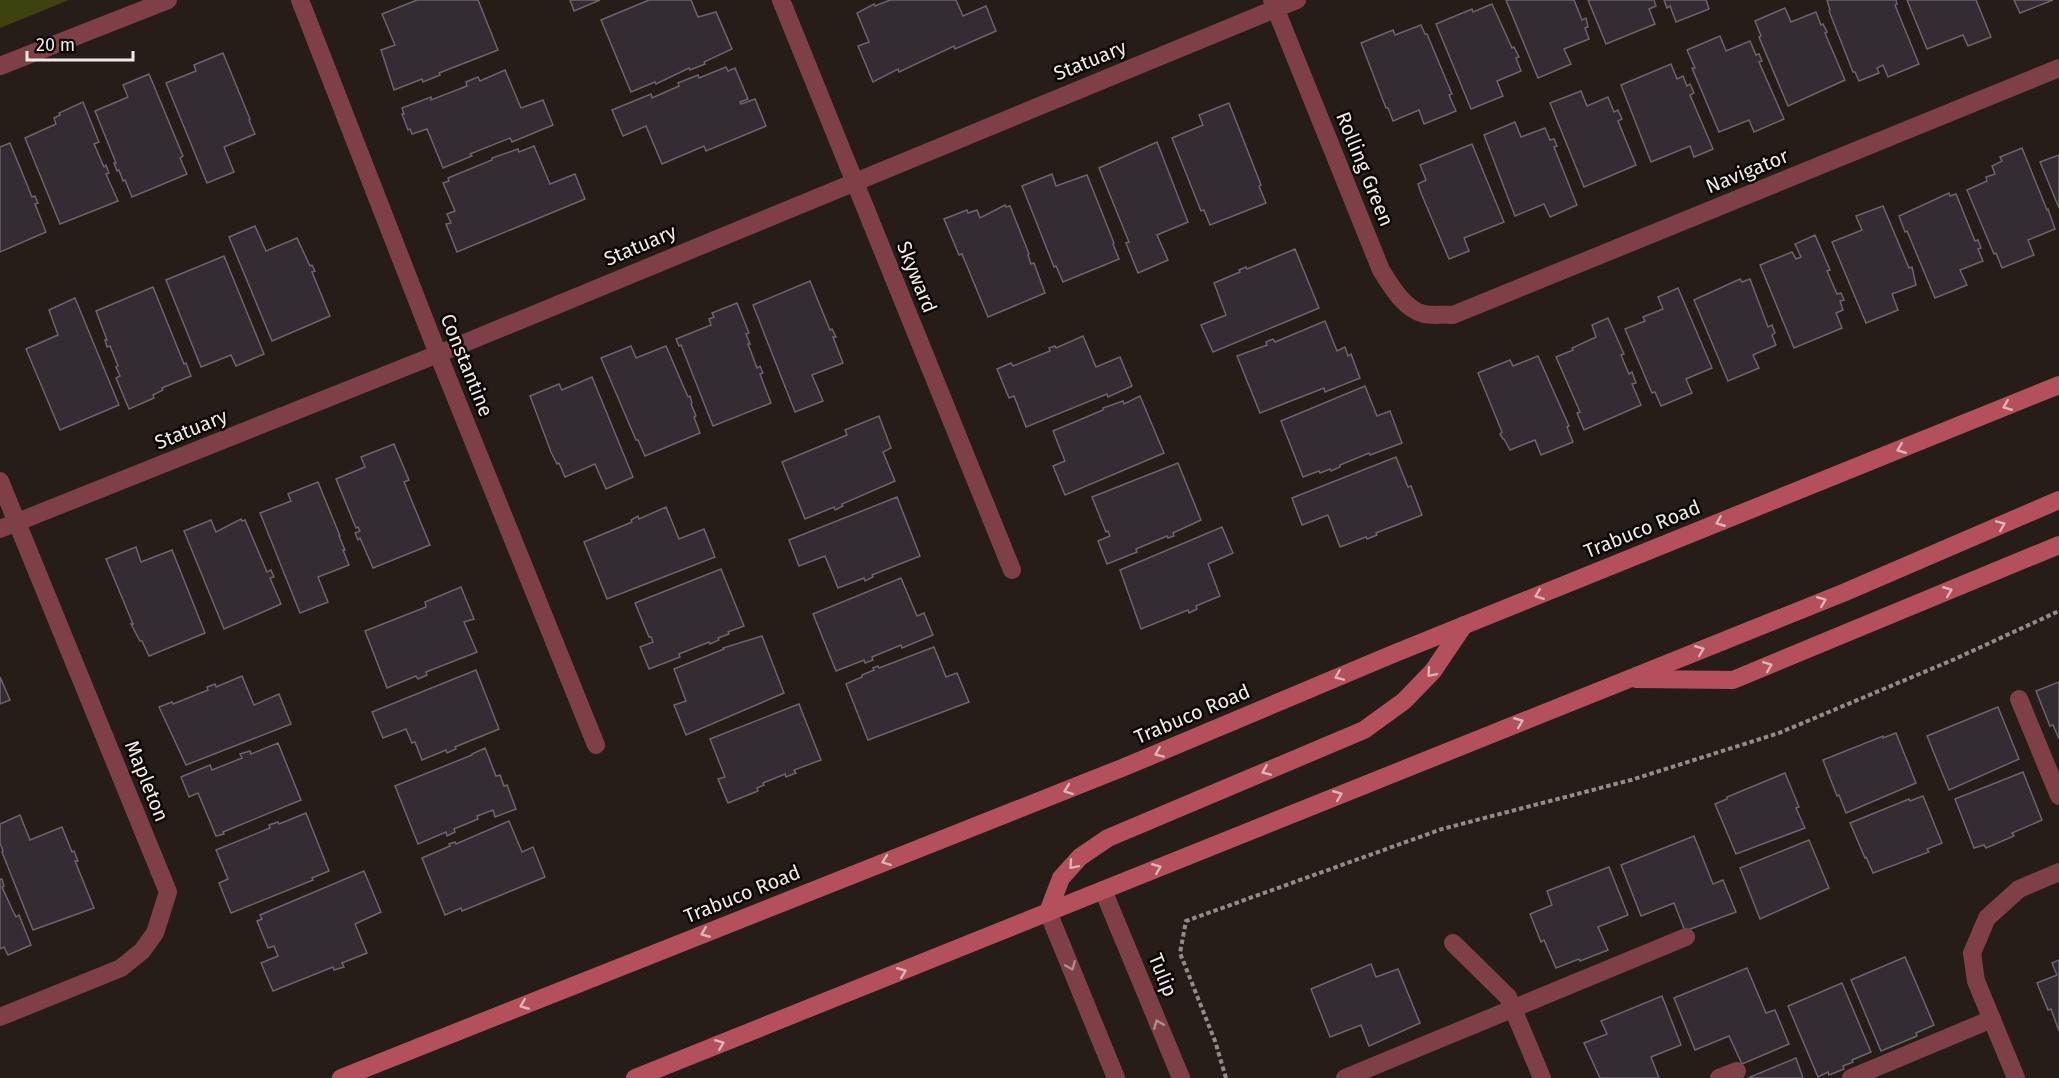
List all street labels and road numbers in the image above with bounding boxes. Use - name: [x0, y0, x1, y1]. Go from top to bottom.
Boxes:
- street label: Statuary: [1050, 35, 1130, 85]
- street label: Rolling Green: [1331, 108, 1399, 230]
- street label: Navigator: [1702, 143, 1792, 198]
- street label: Statuary: [600, 219, 680, 271]
- street label: Skyward: [892, 238, 942, 316]
- street label: Constantine: [436, 310, 498, 420]
- street label: Statuary: [151, 404, 231, 454]
- street label: Trabuco Road: [1580, 495, 1704, 563]
- street label: Trabuco Road: [1131, 679, 1253, 749]
- street label: Mapleton: [120, 737, 174, 825]
- street label: Trabuco Road: [680, 860, 804, 928]
- street label: Tulip: [1144, 950, 1182, 1000]

